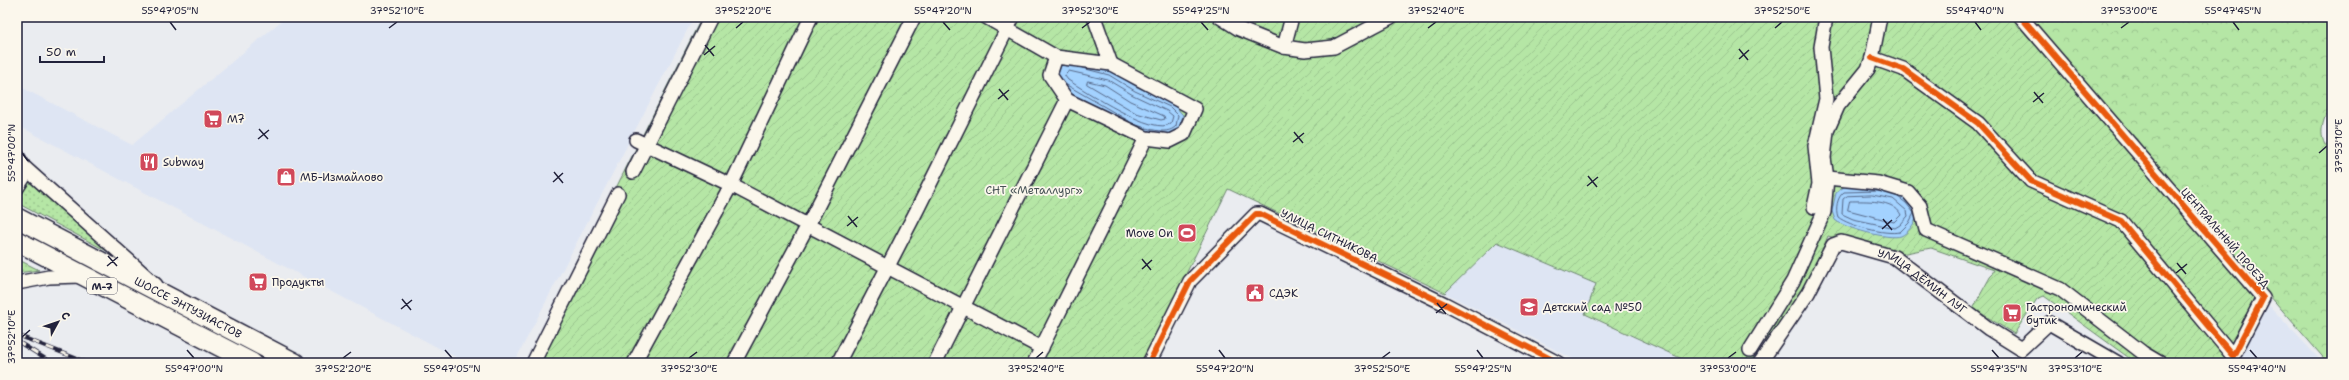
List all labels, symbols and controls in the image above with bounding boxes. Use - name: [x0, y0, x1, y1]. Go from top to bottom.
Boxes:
- text: 55°47'05"N: [141, 4, 199, 17]
- text: 37°52'10"E: [370, 4, 424, 17]
- text: 37°52'20"E: [714, 4, 772, 17]
- text: 55°47'20"N: [914, 4, 972, 17]
- text: 37°52'30"E: [1061, 4, 1119, 17]
- text: 55°47'25"N: [1172, 4, 1230, 17]
- text: 37°52'40"E: [1407, 4, 1465, 17]
- text: 37°52'50"E: [1754, 4, 1810, 17]
- text: 55°47'40"N: [1946, 4, 2004, 17]
- text: 37°53'00"E: [2100, 4, 2158, 17]
- text: 55°47'45"N: [2205, 4, 2261, 17]
- scale bar: [40, 38, 104, 64]
- text: 50 m: [46, 44, 76, 60]
- supermarket icon: М7: [202, 108, 224, 130]
- place label: М7: [227, 112, 245, 127]
- text: 37°53'10"E: [2332, 119, 2345, 173]
- text: 55°47'00"N: [5, 124, 18, 182]
- restaurant icon: Subway: [138, 151, 160, 173]
- place label: Subway: [163, 155, 204, 170]
- shop icon: МБ-Измайлово: [275, 166, 297, 188]
- place label: МБ-Измайлово: [300, 170, 384, 185]
- park label: СНТ «Металлург»: [986, 183, 1082, 198]
- street label: ЦЕНТРАЛЬНЫЙ ПРОЕЗД: [2177, 184, 2274, 292]
- street label: УЛИЦА СИТНИКОВА: [1278, 206, 1380, 266]
- sports icon: Move On: [1176, 222, 1198, 244]
- place label: Move On: [1126, 226, 1173, 241]
- street label: УЛИЦА ДЁМИН ЛУГ: [1876, 245, 1970, 317]
- supermarket icon: Продукты: [247, 271, 269, 293]
- street label: ШОССЕ ЭНТУЗИАСТОВ: [132, 273, 245, 342]
- place label: Продукты: [272, 275, 324, 290]
- road number: М-7: [87, 278, 117, 294]
- public building icon: СДЭК: [1244, 282, 1266, 304]
- place label: СДЭК: [1269, 286, 1298, 301]
- school or university icon: Детский сад №50: [1518, 296, 1540, 318]
- place label: Детский сад №50: [1543, 300, 1642, 315]
- place label: Гастрономический бутик: [2026, 300, 2127, 328]
- north arrow: [38, 302, 78, 342]
- supermarket icon: Гастрономический бутик: [2001, 302, 2023, 324]
- text: С: [57, 308, 73, 323]
- text: 37°52'10"E: [5, 310, 18, 364]
- text: 55°47'00"N: [165, 362, 223, 375]
- text: 37°52'20"E: [314, 362, 372, 375]
- text: 55°47'05"N: [423, 362, 481, 375]
- text: 37°52'30"E: [660, 362, 718, 375]
- text: 37°52'40"E: [1007, 362, 1065, 375]
- text: 55°47'20"N: [1196, 362, 1254, 375]
- text: 37°52'50"E: [1354, 362, 1410, 375]
- text: 55°47'25"N: [1454, 362, 1512, 375]
- text: 37°53'00"E: [1699, 362, 1757, 375]
- text: 55°47'35"N: [1971, 362, 2028, 375]
- text: 37°53'10"E: [2048, 362, 2102, 375]
- text: 55°47'40"N: [2228, 362, 2286, 375]

